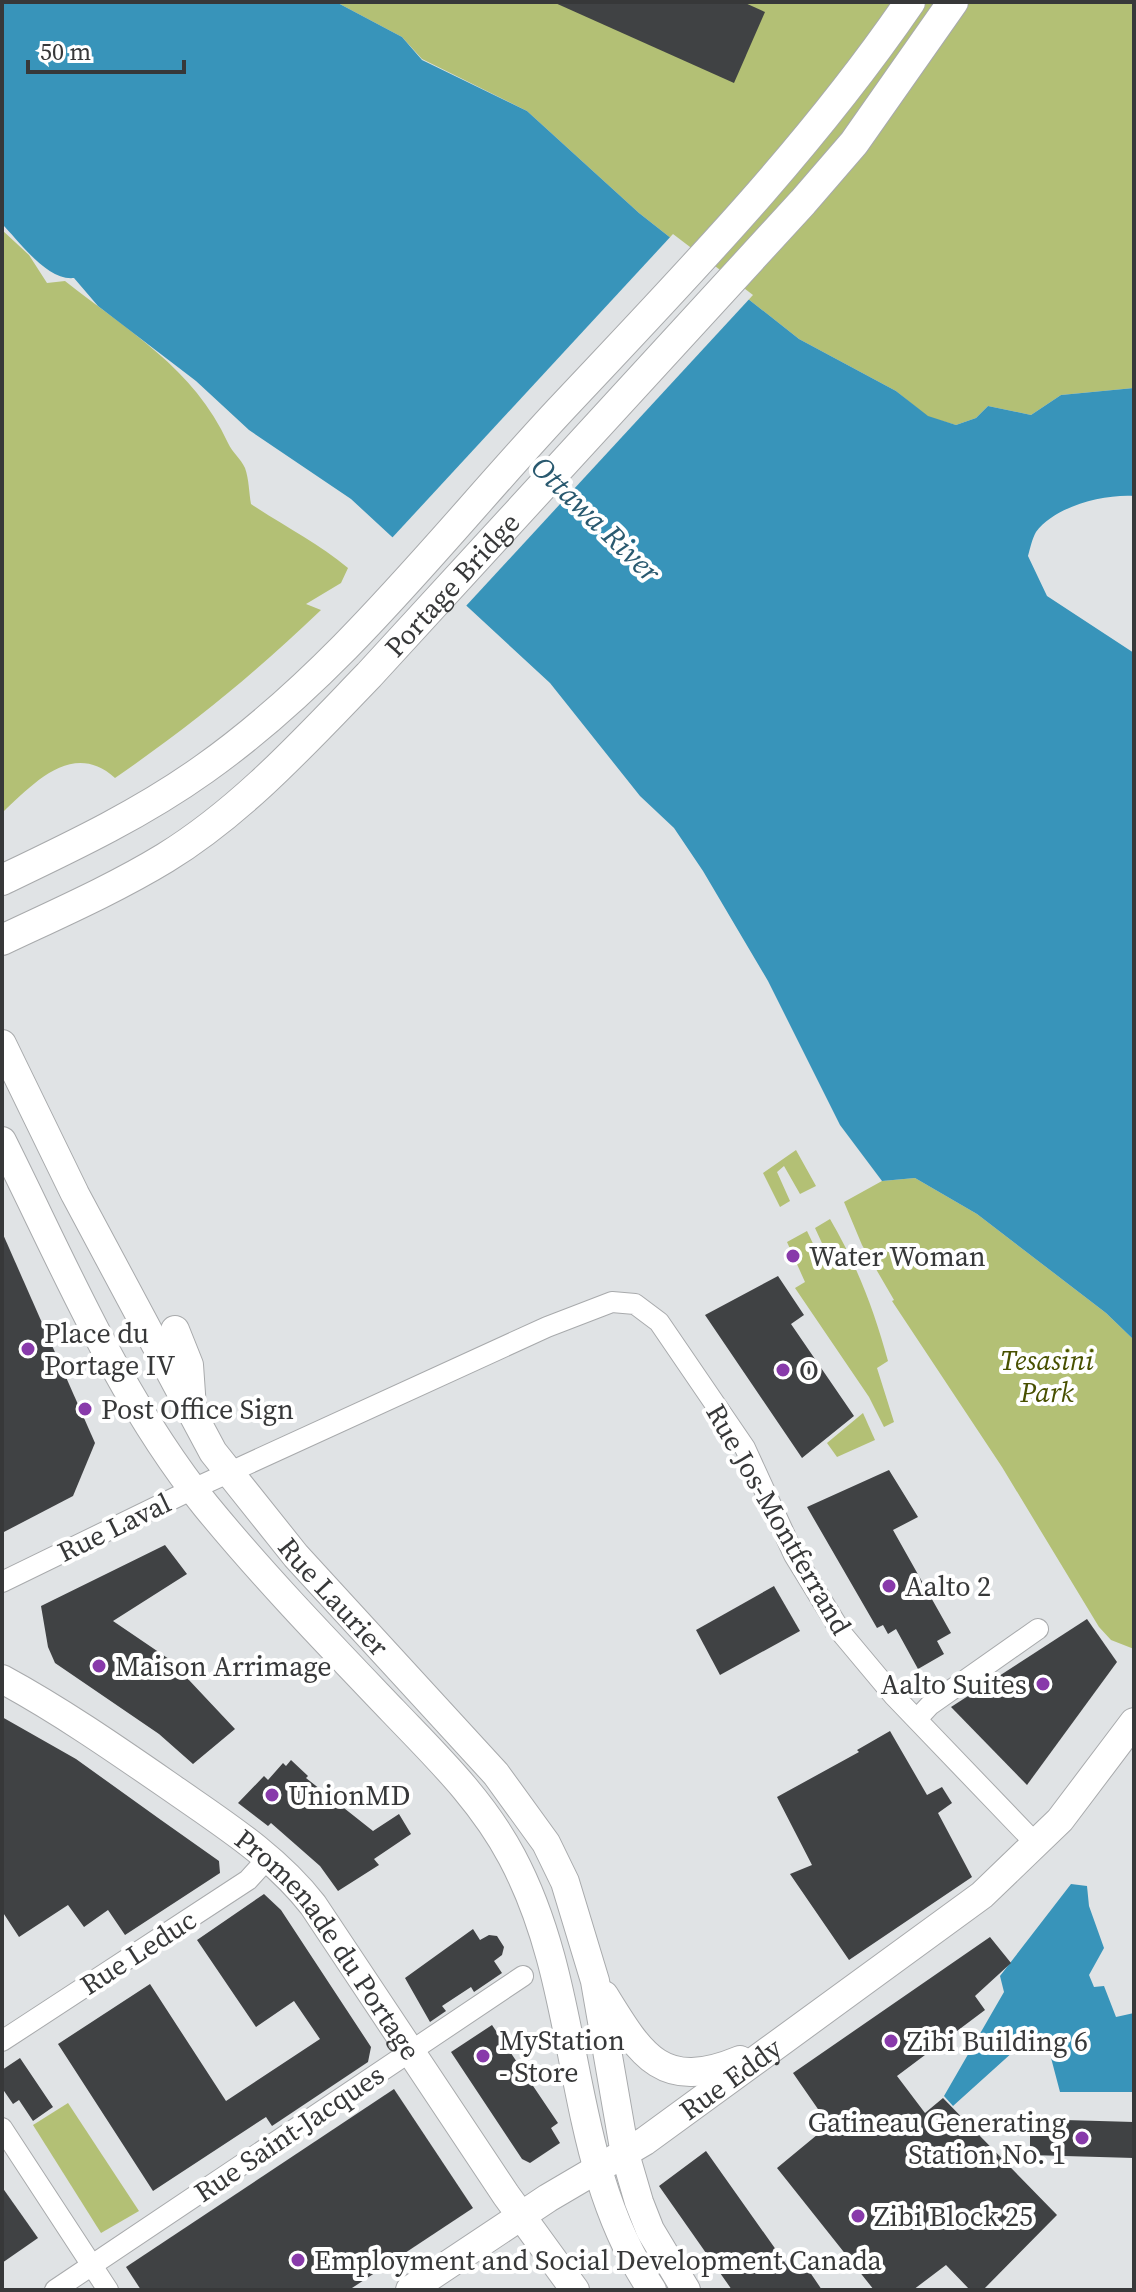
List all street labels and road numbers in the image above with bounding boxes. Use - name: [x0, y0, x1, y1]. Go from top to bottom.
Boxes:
- street label: Portage Bridge: [376, 504, 528, 665]
- street label: Rue Jos-Montferrand: [697, 1397, 861, 1642]
- street label: Rue Laval: [51, 1483, 177, 1571]
- street label: Rue Laurier: [269, 1530, 398, 1665]
- street label: Promenade du Portage: [227, 1820, 430, 2067]
- street label: Rue Leduc: [73, 1900, 203, 2004]
- street label: Rue Eddy: [672, 2028, 790, 2129]
- street label: Rue Saint-Jacques: [187, 2055, 391, 2211]

